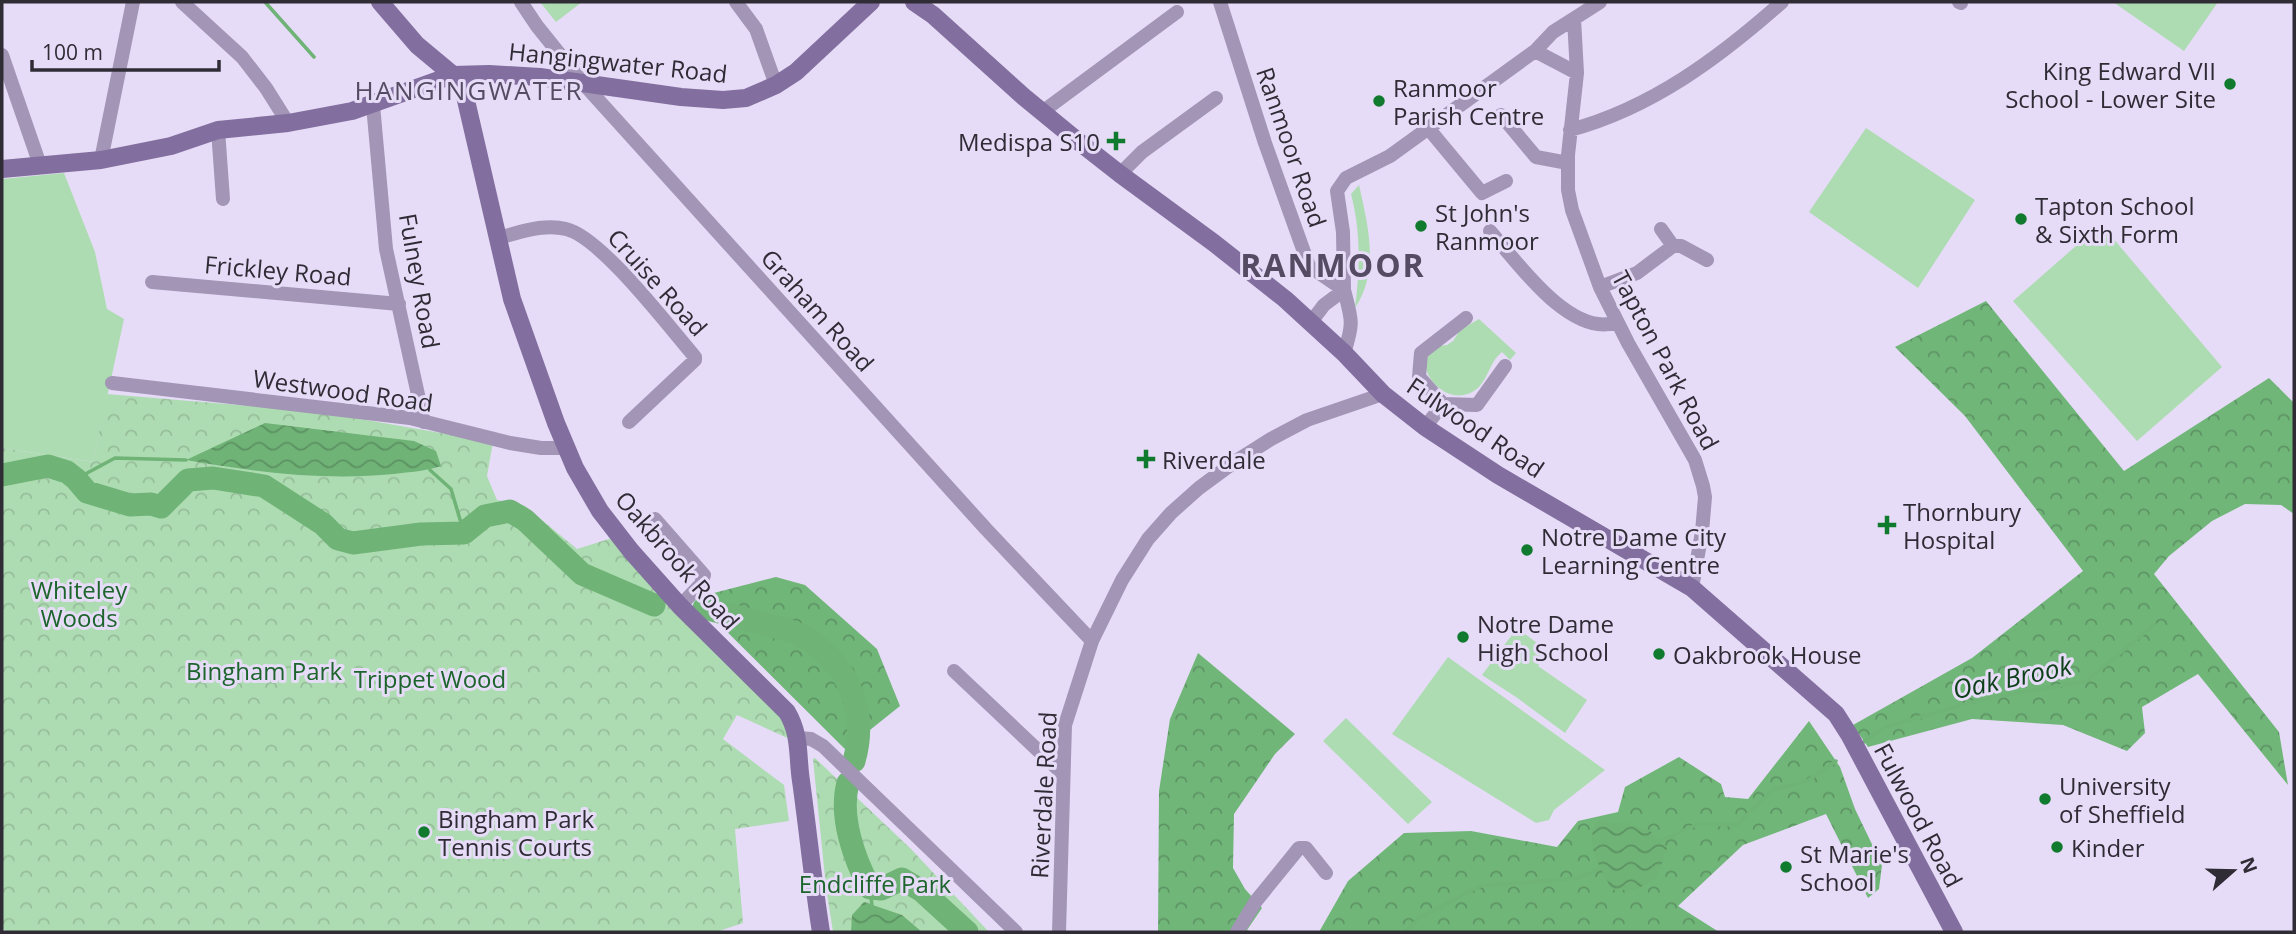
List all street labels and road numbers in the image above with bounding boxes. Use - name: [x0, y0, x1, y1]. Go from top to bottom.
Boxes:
- street label: Hangingwater Road: [507, 34, 729, 90]
- street label: Ranmoor Road: [1249, 63, 1335, 231]
- street label: Fulney Road: [392, 211, 448, 351]
- street label: Cruise Road: [601, 221, 715, 343]
- street label: Graham Road: [754, 242, 882, 378]
- street label: Frickley Road: [203, 247, 353, 293]
- street label: Tapton Park Road: [1605, 264, 1727, 456]
- street label: Westwood Road: [251, 361, 435, 419]
- street label: Fulwood Road: [1401, 369, 1551, 485]
- street label: Oakbrook Road: [608, 483, 748, 637]
- street label: Riverdale Road: [1022, 711, 1064, 879]
- street label: Fulwood Road: [1867, 737, 1971, 893]

